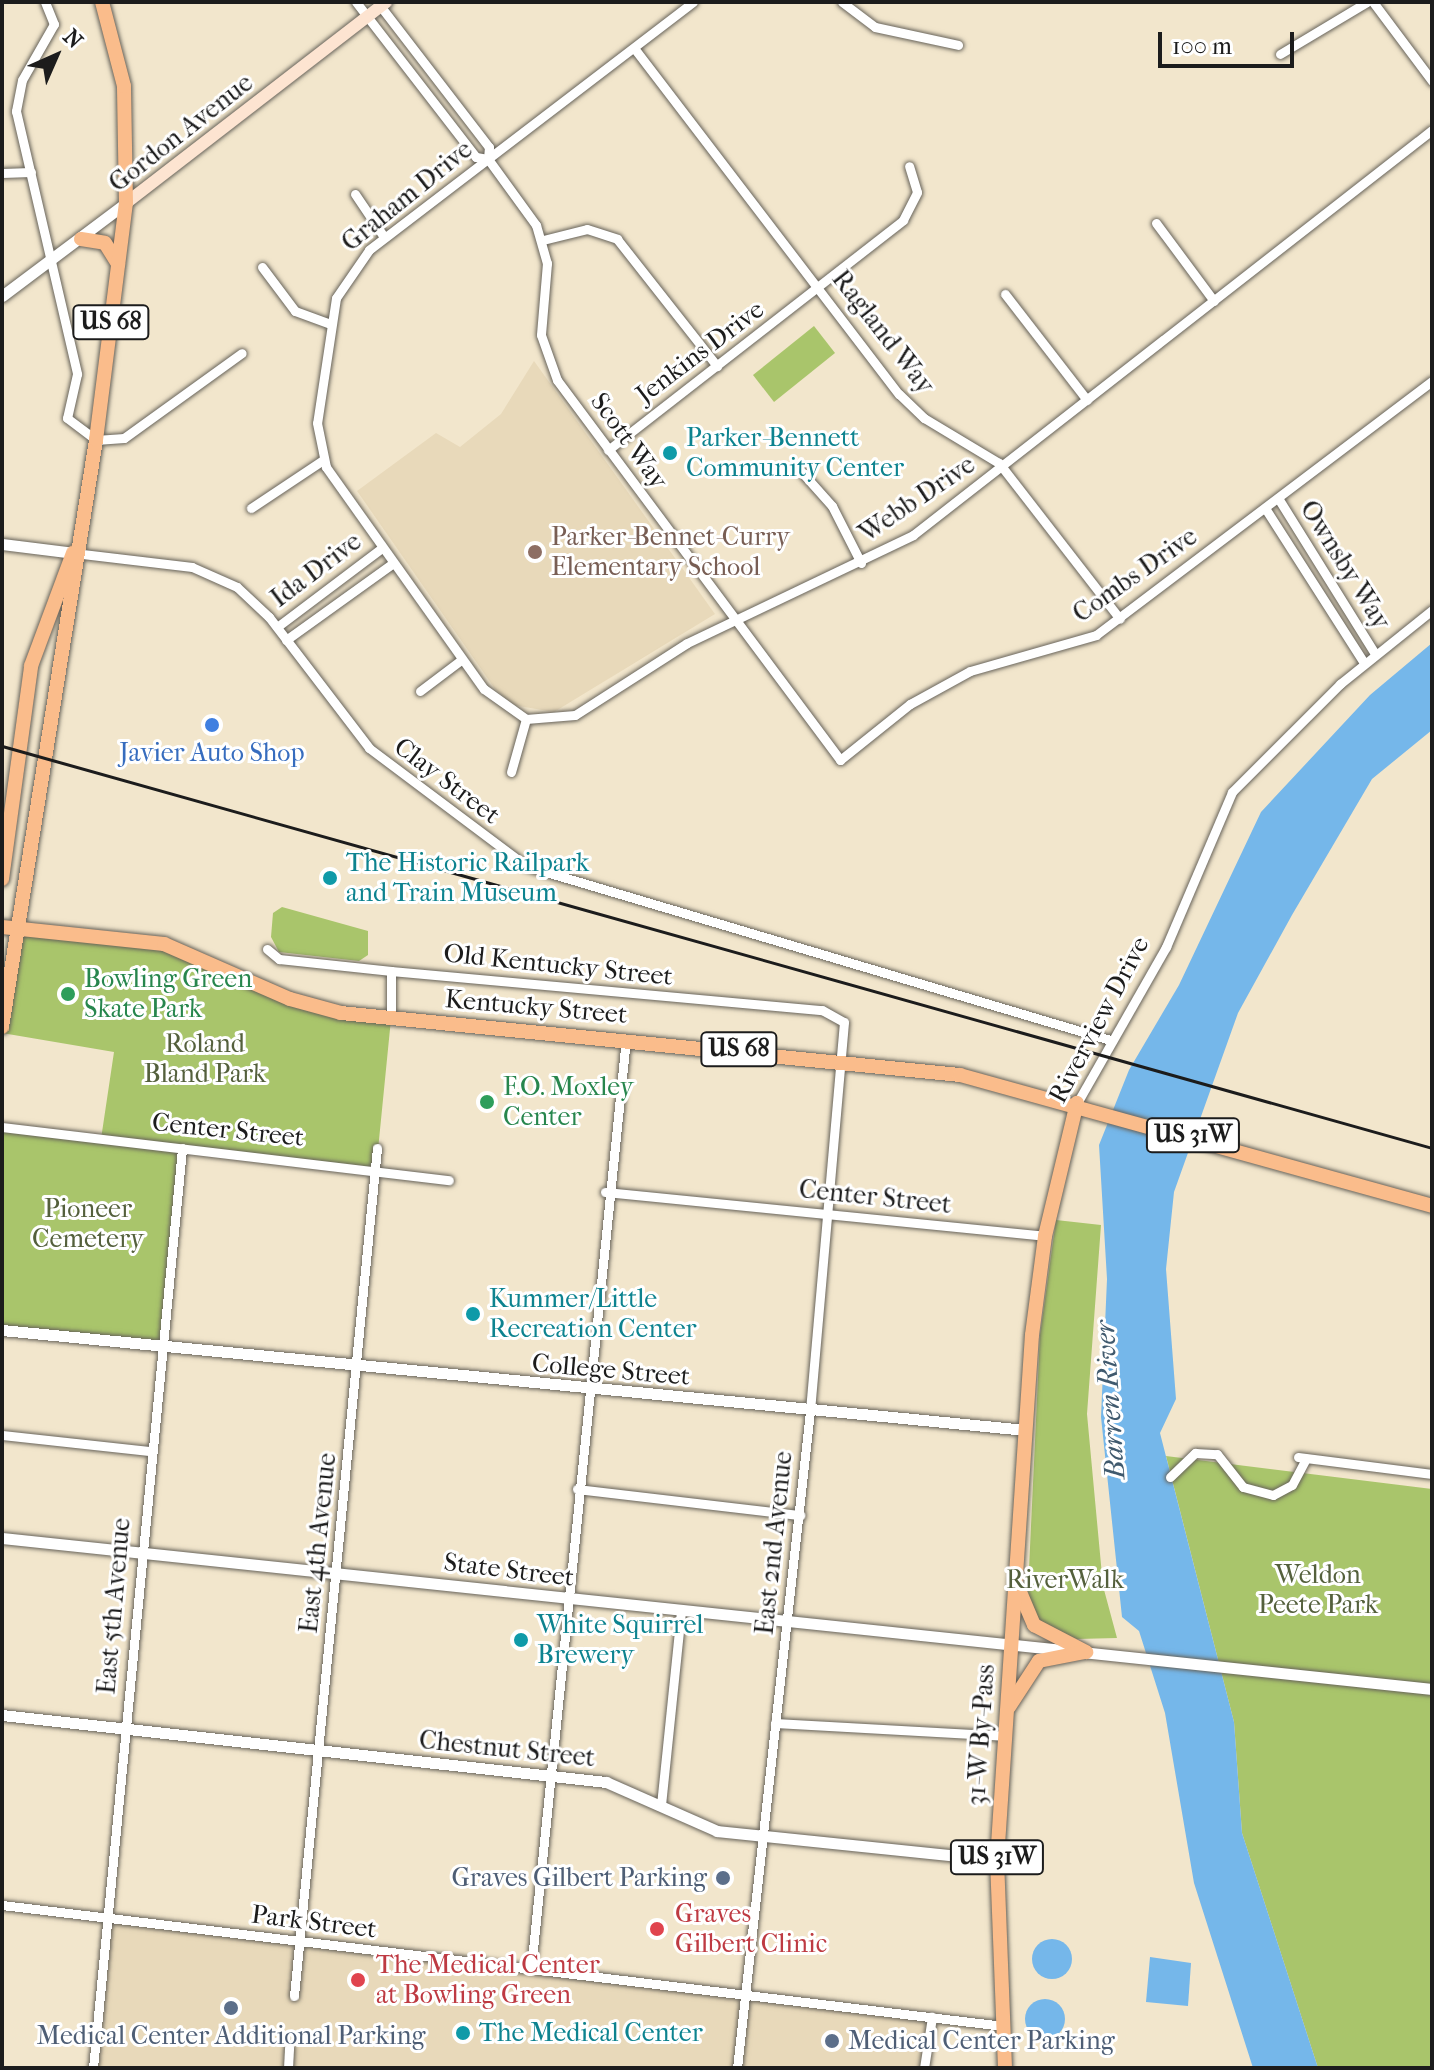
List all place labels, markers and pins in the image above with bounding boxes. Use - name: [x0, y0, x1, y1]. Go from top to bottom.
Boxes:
- place label: Parker-Bennett Community Center: [686, 422, 904, 484]
- marker: Parker-Bennett Community Center: [661, 444, 679, 462]
- place label: Parker-Bennet-Curry Elementary School: [551, 521, 790, 582]
- marker: Parker-Bennet-Curry Elementary School: [526, 543, 544, 561]
- marker: Javier Auto Shop: [203, 716, 221, 734]
- place label: Javier Auto Shop: [119, 737, 305, 769]
- place label: The Historic Railpark and Train Museum: [346, 847, 589, 908]
- marker: The Historic Railpark and Train Museum: [321, 869, 339, 887]
- place label: Bowling Green Skate Park: [84, 963, 252, 1024]
- marker: Bowling Green Skate Park: [59, 985, 77, 1003]
- place label: F.O. Moxley Center: [503, 1071, 633, 1132]
- marker: F.O. Moxley Center: [478, 1093, 496, 1111]
- place label: Kummer/Little Recreation Center: [489, 1283, 697, 1344]
- marker: Kummer/Little Recreation Center: [464, 1305, 482, 1323]
- place label: White Squirrel Brewery: [537, 1609, 704, 1670]
- marker: White Squirrel Brewery: [512, 1631, 530, 1649]
- place label: Graves Gilbert Parking: [451, 1862, 707, 1894]
- marker: Graves Gilbert Parking: [714, 1869, 732, 1887]
- place label: Graves Gilbert Clinic: [675, 1898, 827, 1960]
- marker: Graves Gilbert Clinic: [646, 1918, 668, 1940]
- place label: The Medical Center at Bowling Green: [376, 1949, 600, 2010]
- marker: The Medical Center at Bowling Green: [347, 1969, 369, 1991]
- marker: Medical Center Additional Parking: [222, 1999, 240, 2017]
- place label: The Medical Center: [479, 2017, 703, 2049]
- place label: Medical Center Additional Parking: [37, 2020, 425, 2052]
- marker: The Medical Center: [454, 2024, 472, 2042]
- place label: Medical Center Parking: [848, 2025, 1115, 2057]
- marker: Medical Center Parking: [823, 2032, 841, 2050]

